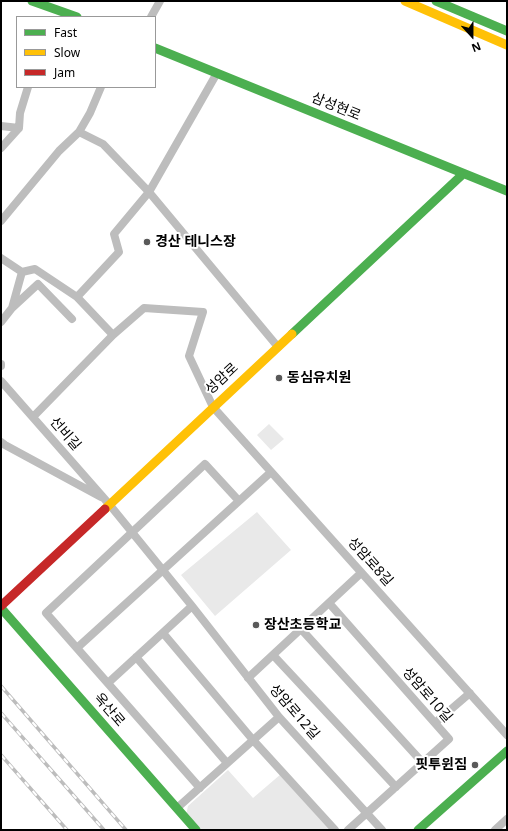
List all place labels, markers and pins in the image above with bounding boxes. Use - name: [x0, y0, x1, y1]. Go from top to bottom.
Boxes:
- place label: 경산 테니스장: [155, 234, 236, 250]
- marker: 경산 테니스장: [142, 237, 152, 247]
- place label: 동심유치원: [287, 370, 351, 386]
- marker: 동심유치원: [274, 373, 284, 383]
- place label: 장산초등학교: [264, 617, 341, 633]
- marker: 장산초등학교: [251, 620, 261, 630]
- place label: 핏투윈짐: [415, 757, 467, 773]
- marker: 핏투윈짐: [470, 760, 480, 770]

